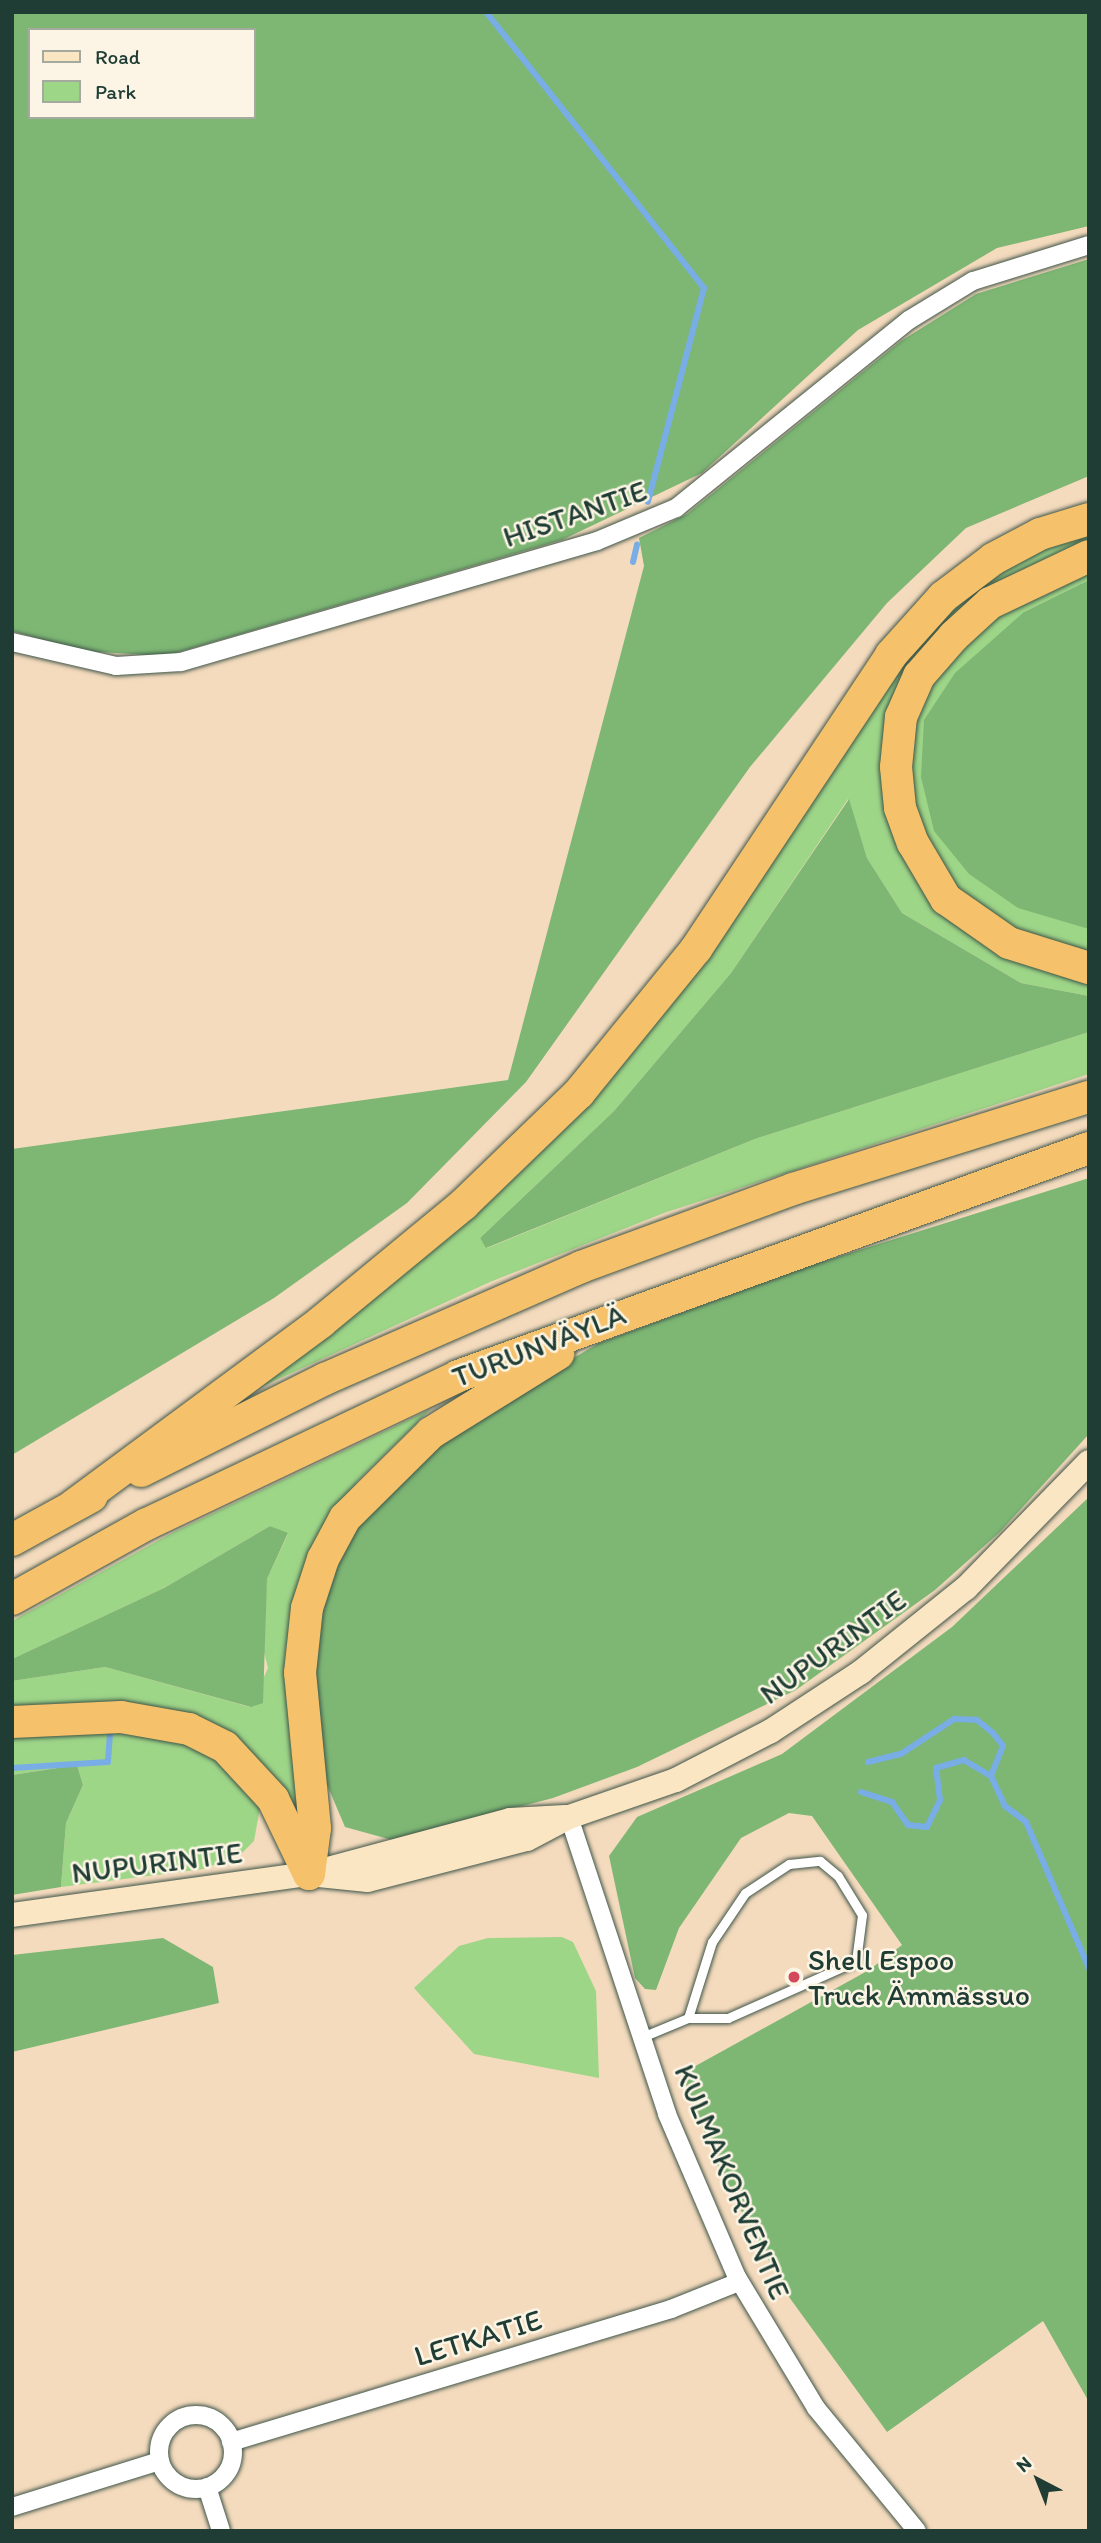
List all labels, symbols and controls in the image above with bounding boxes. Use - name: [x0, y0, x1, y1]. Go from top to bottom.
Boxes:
- legend: [28, 28, 256, 119]
- text: Road: [95, 44, 140, 69]
- text: Park: [95, 79, 136, 104]
- street label: HISTANTIE: [498, 473, 652, 555]
- street label: TURUNVÄYLÄ: [447, 1296, 631, 1396]
- street label: NUPURINTIE: [753, 1582, 913, 1712]
- street label: NUPURINTIE: [69, 1835, 245, 1891]
- place label: Shell Espoo Truck Ämmässuo: [808, 1942, 1030, 2012]
- marker: Shell Espoo Truck Ämmässuo: [786, 1969, 802, 1985]
- street label: KULMAKORVENTIE: [666, 2059, 798, 2305]
- street label: LETKATIE: [410, 2302, 546, 2374]
- north arrow: [1003, 2445, 1073, 2515]
- text: N: [1011, 2451, 1036, 2477]

